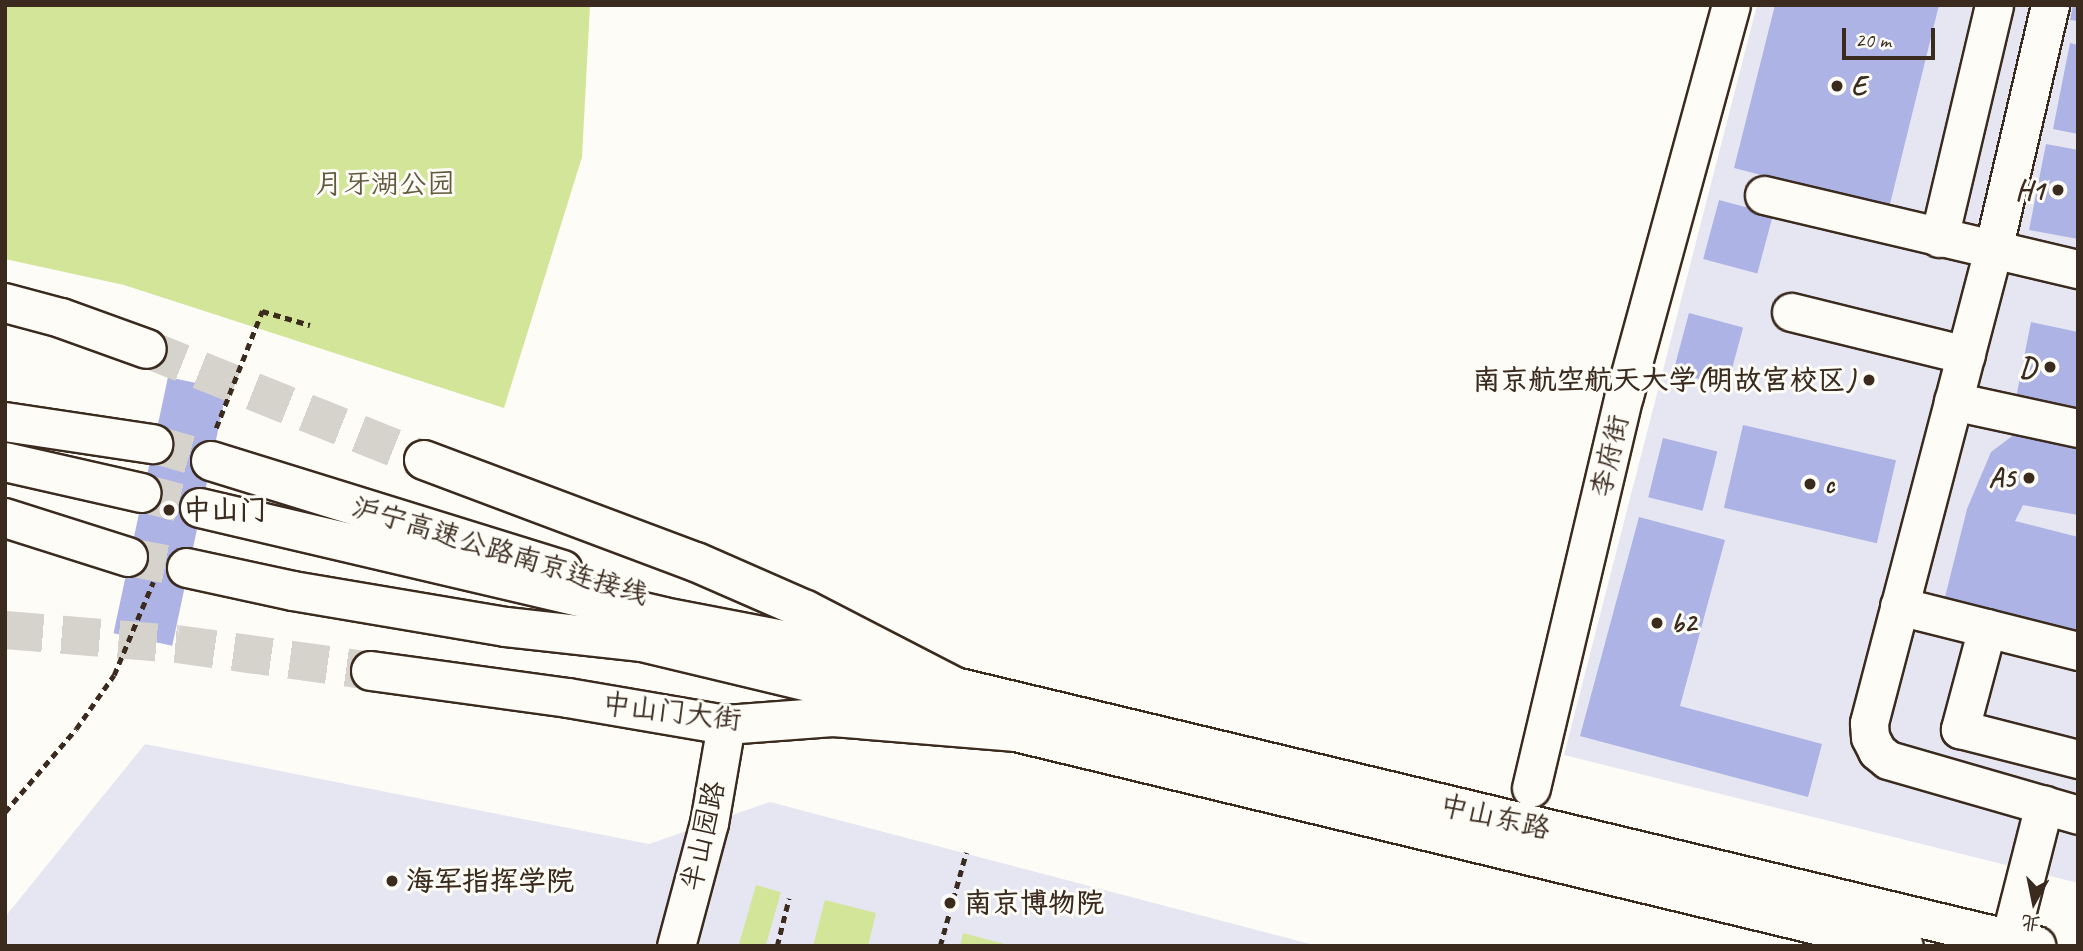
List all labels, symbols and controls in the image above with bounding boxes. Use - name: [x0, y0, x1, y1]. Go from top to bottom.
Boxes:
- scale bar: [1845, 14, 1938, 58]
- text: 20 m: [1855, 27, 1891, 53]
- place label: E: [1851, 69, 1866, 103]
- marker: E: [1829, 78, 1845, 94]
- park label: 月牙湖公园: [315, 167, 455, 201]
- place label: H1: [2015, 173, 2044, 207]
- marker: H1: [2050, 182, 2066, 198]
- place label: D: [2020, 350, 2036, 384]
- marker: D: [2042, 359, 2058, 375]
- place label: 南京航空航天大学(明故宫校区): [1473, 363, 1855, 397]
- marker: 南京航空航天大学(明故宫校区): [1861, 372, 1877, 388]
- street label: 李府街: [1584, 411, 1636, 501]
- place label: A5: [1989, 461, 2015, 495]
- place label: c: [1824, 467, 1834, 501]
- marker: A5: [2021, 470, 2037, 486]
- marker: c: [1802, 476, 1818, 492]
- street label: 沪宁高速公路南京连接线: [348, 490, 652, 612]
- place label: 中山门: [183, 493, 267, 527]
- marker: 中山门: [161, 502, 177, 518]
- place label: b2: [1671, 606, 1696, 640]
- marker: b2: [1649, 615, 1665, 631]
- street label: 中山门大街: [600, 687, 744, 737]
- street label: 半山园路: [674, 778, 732, 894]
- street label: 中山东路: [1437, 788, 1553, 846]
- place label: 海军指挥学院: [406, 864, 574, 898]
- north arrow: [1999, 867, 2069, 937]
- marker: 海军指挥学院: [384, 873, 400, 889]
- place label: 南京博物院: [964, 886, 1104, 920]
- marker: 南京博物院: [942, 895, 958, 911]
- text: 北: [2019, 909, 2042, 936]

